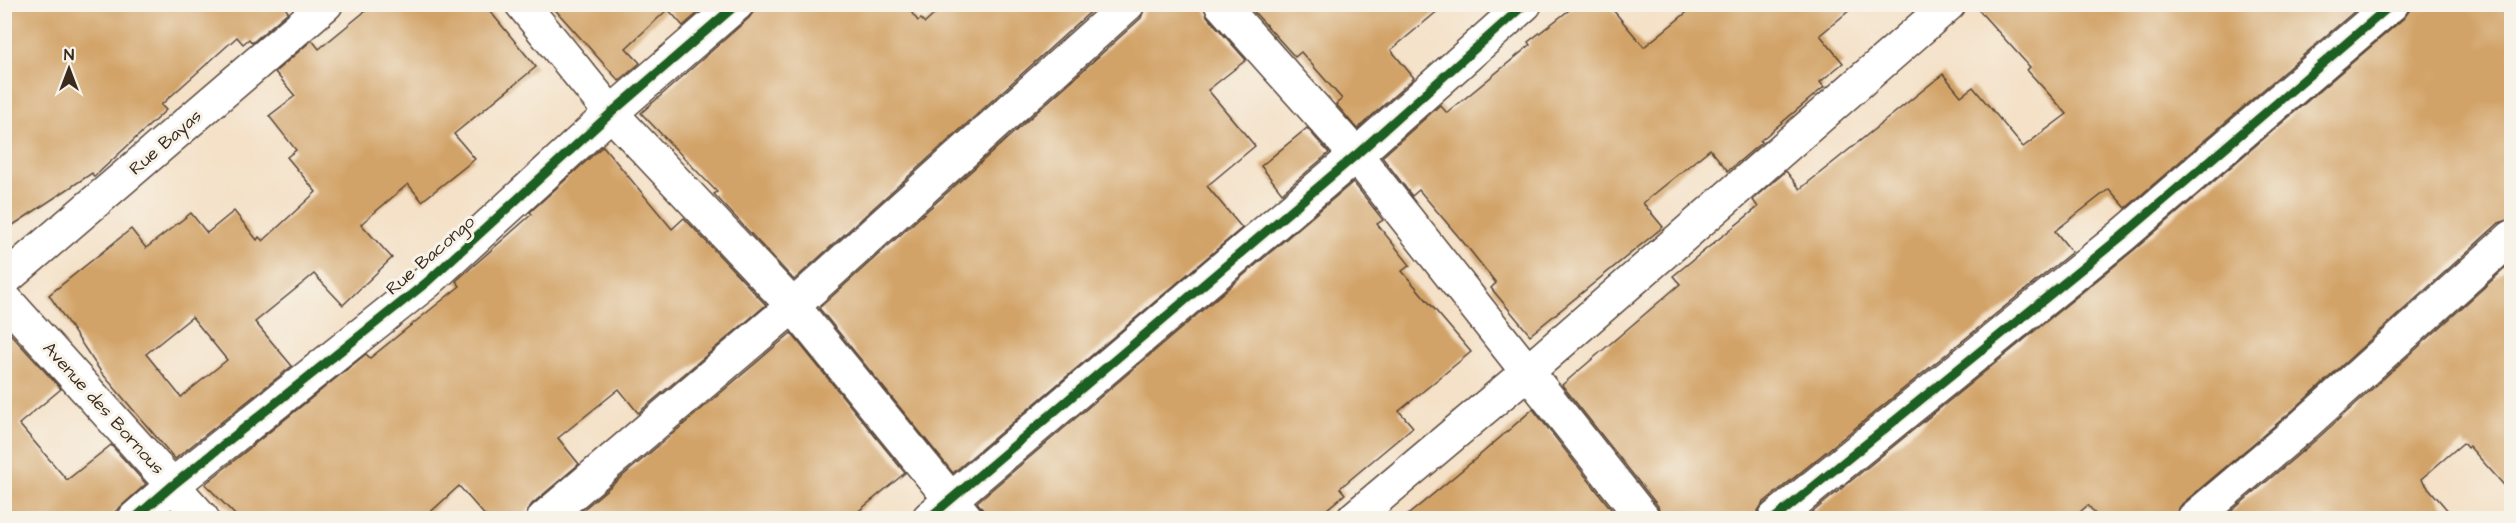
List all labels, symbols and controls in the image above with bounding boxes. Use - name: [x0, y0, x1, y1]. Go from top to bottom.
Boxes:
- north arrow: [39, 39, 99, 99]
- text: N: [64, 44, 74, 66]
- street label: Rue Bayas: [124, 104, 208, 182]
- street label: Rue Bacongo: [380, 210, 481, 302]
- street label: Avenue des Bornous: [37, 336, 170, 480]

